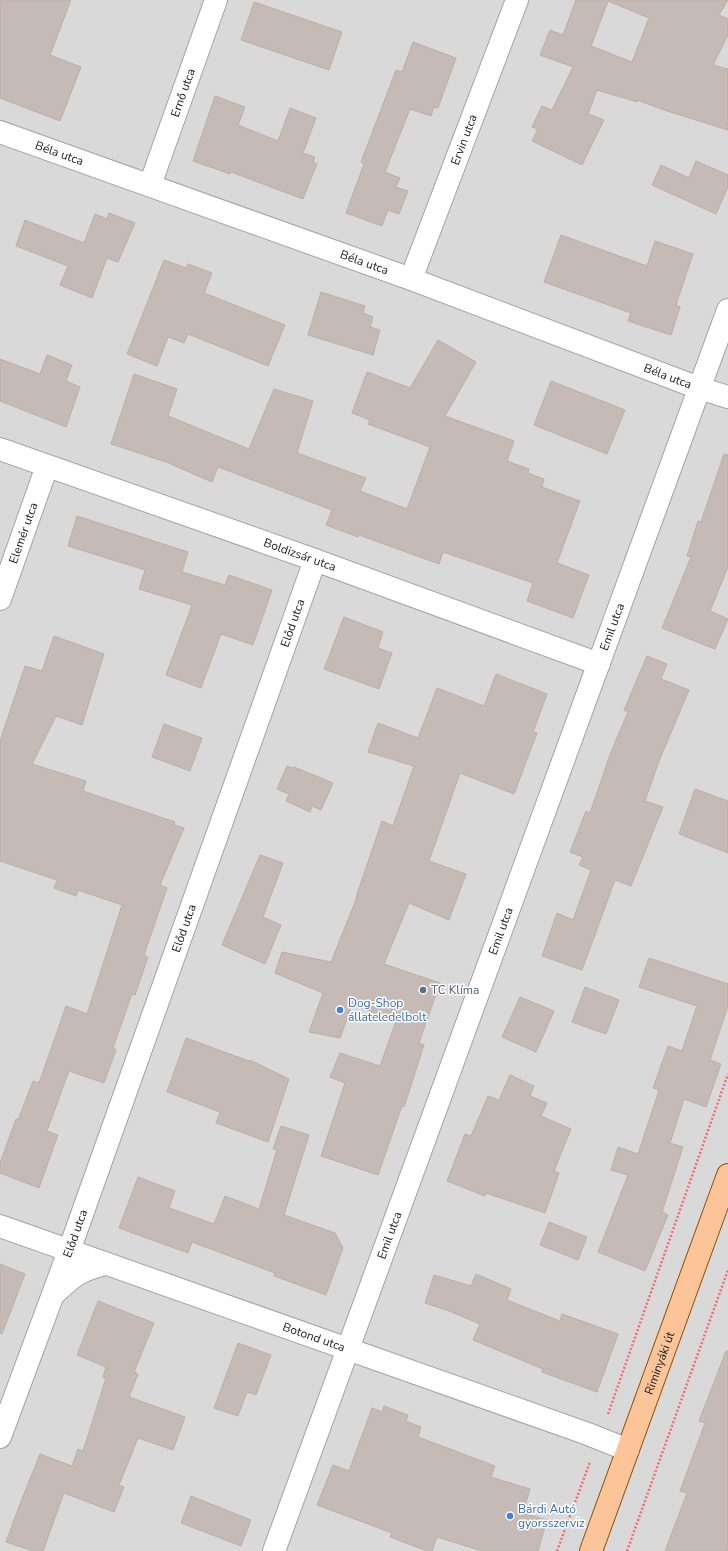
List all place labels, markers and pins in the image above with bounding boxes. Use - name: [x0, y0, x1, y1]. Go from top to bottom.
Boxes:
- place label: TC Klíma: [431, 982, 479, 998]
- marker: TC Klíma: [418, 985, 428, 995]
- place label: Dog-Shop állateledelbolt: [348, 995, 427, 1025]
- marker: Dog-Shop állateledelbolt: [335, 1005, 345, 1015]
- place label: Bárdi Autó gyorsszerviz: [518, 1501, 585, 1531]
- marker: Bárdi Autó gyorsszerviz: [505, 1511, 515, 1521]

